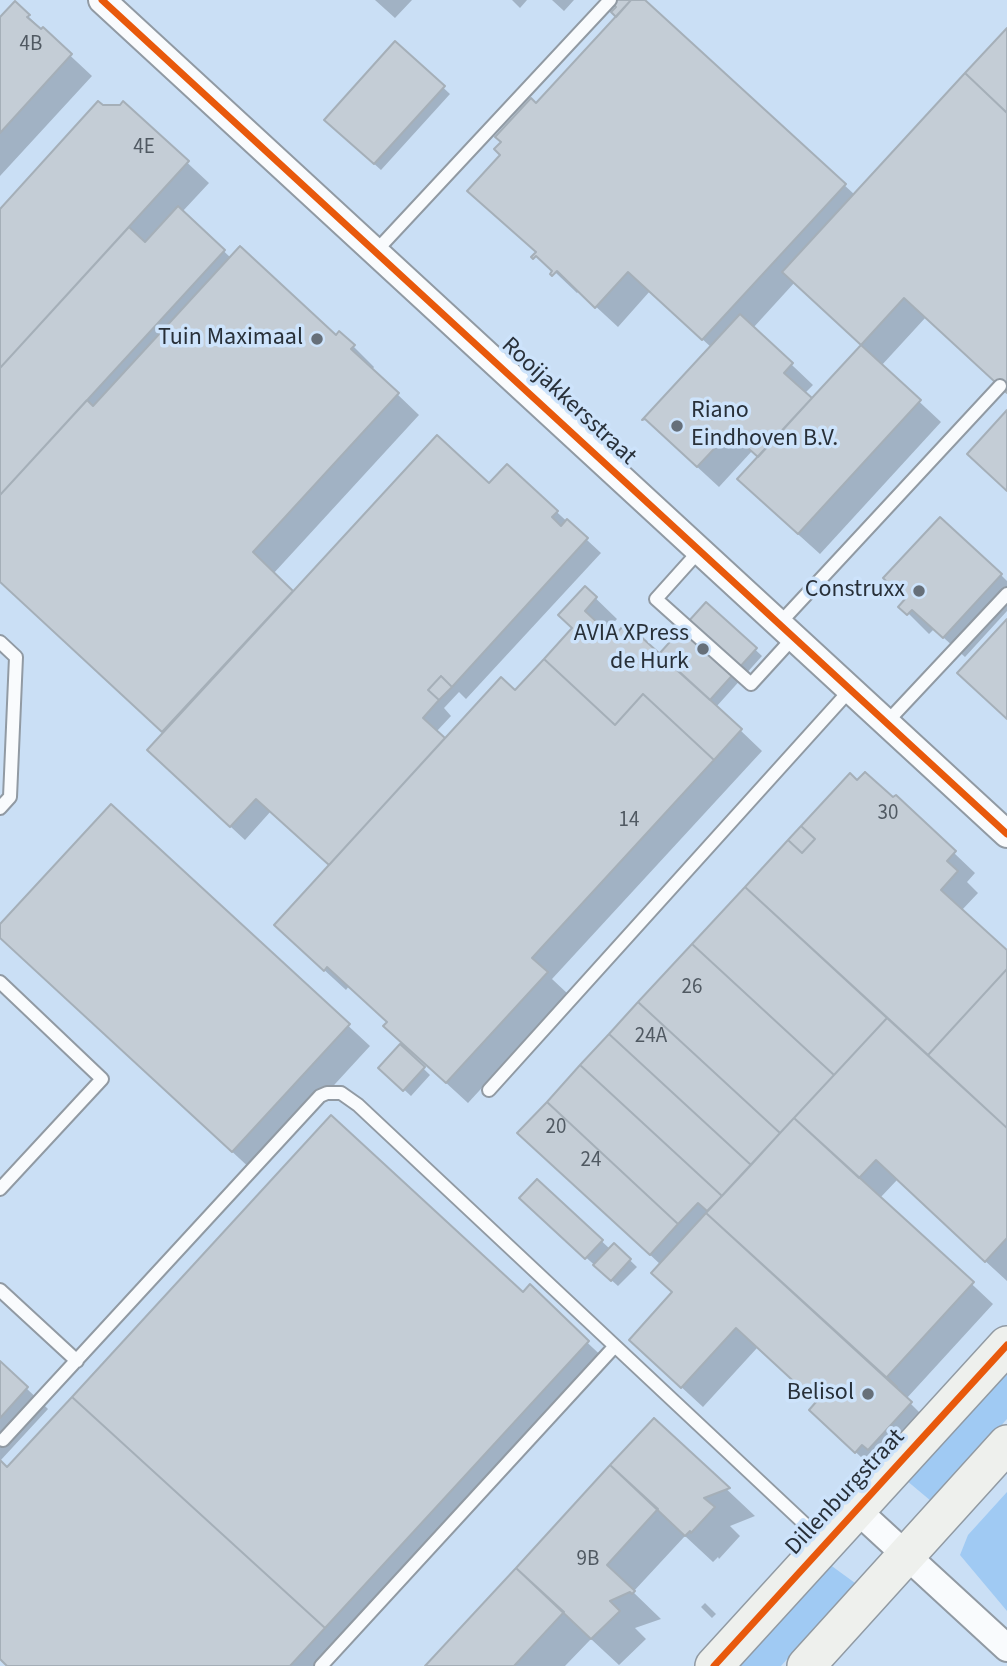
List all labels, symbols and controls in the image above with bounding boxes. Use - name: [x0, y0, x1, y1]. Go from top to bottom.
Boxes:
- house number: 4B: [20, 32, 42, 58]
- house number: 4E: [133, 135, 155, 161]
- place label: Tuin Maximaal: [158, 325, 303, 353]
- marker: Tuin Maximaal: [309, 331, 325, 347]
- street label: Rooijakkersstraat: [494, 332, 642, 472]
- place label: Riano Eindhoven B.V.: [691, 398, 838, 454]
- marker: Riano Eindhoven B.V.: [669, 418, 685, 434]
- place label: Construxx: [805, 577, 905, 605]
- marker: Construxx: [911, 583, 927, 599]
- place label: AVIA XPress de Hurk: [574, 621, 689, 677]
- marker: AVIA XPress de Hurk: [695, 641, 711, 657]
- house number: 30: [878, 801, 898, 827]
- house number: 14: [619, 808, 639, 834]
- house number: 26: [682, 975, 702, 1001]
- house number: 24A: [635, 1024, 667, 1050]
- house number: 20: [546, 1115, 566, 1141]
- house number: 24: [581, 1148, 601, 1174]
- place label: Belisol: [787, 1380, 854, 1408]
- marker: Belisol: [860, 1386, 876, 1402]
- street label: Dillenburgstraat: [780, 1424, 912, 1562]
- house number: 9B: [577, 1547, 599, 1573]

